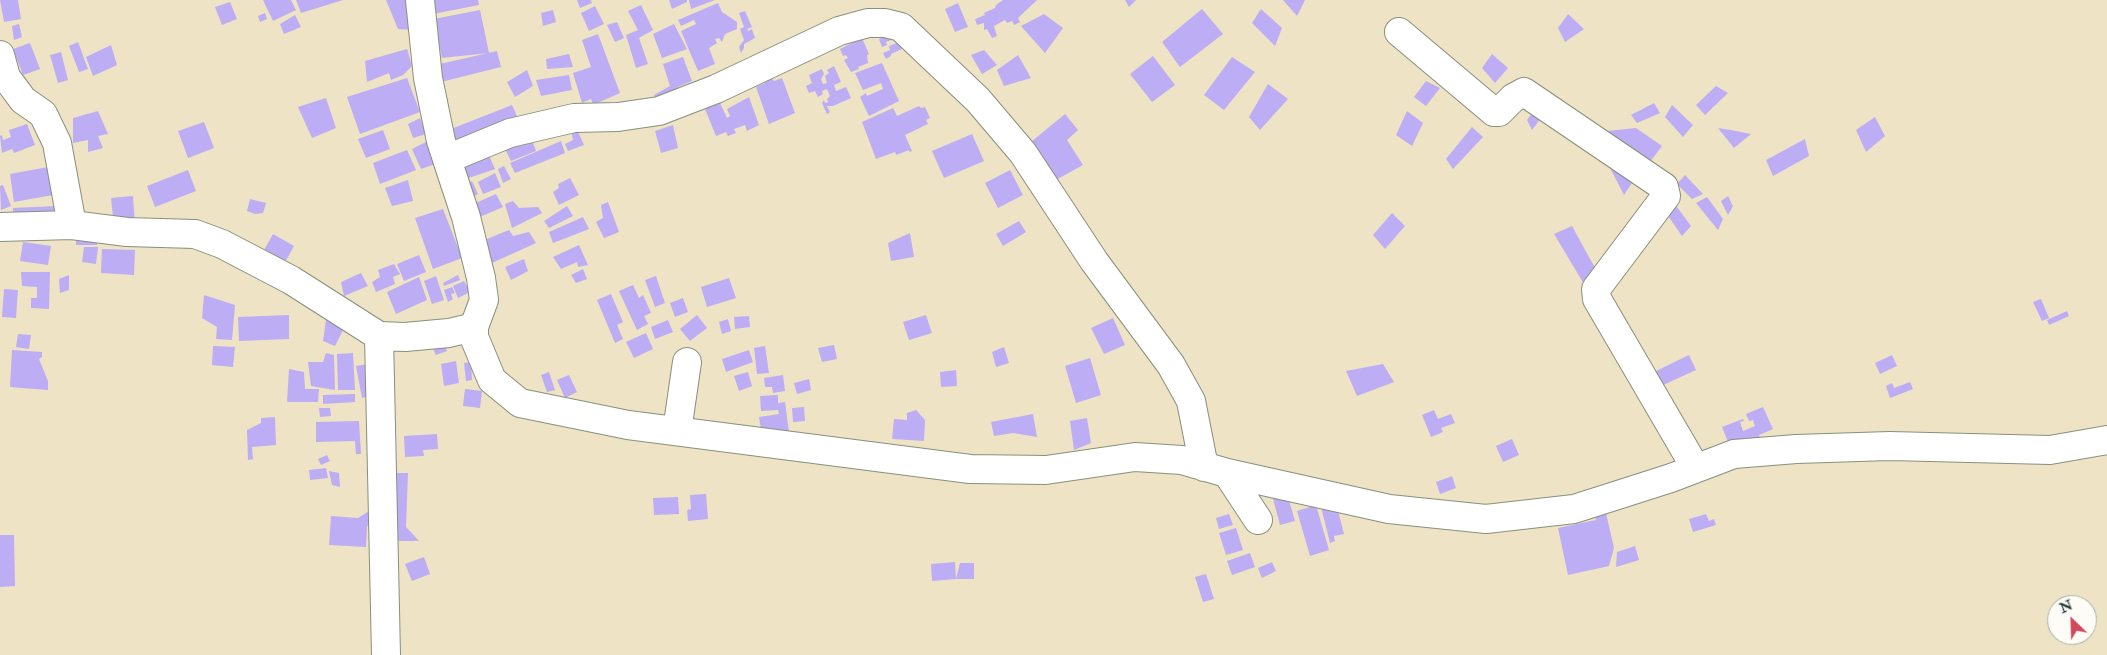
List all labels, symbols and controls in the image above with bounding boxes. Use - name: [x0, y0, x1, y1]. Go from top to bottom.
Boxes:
- north arrow: [2047, 595, 2097, 645]
- text: N: [2057, 596, 2075, 617]

